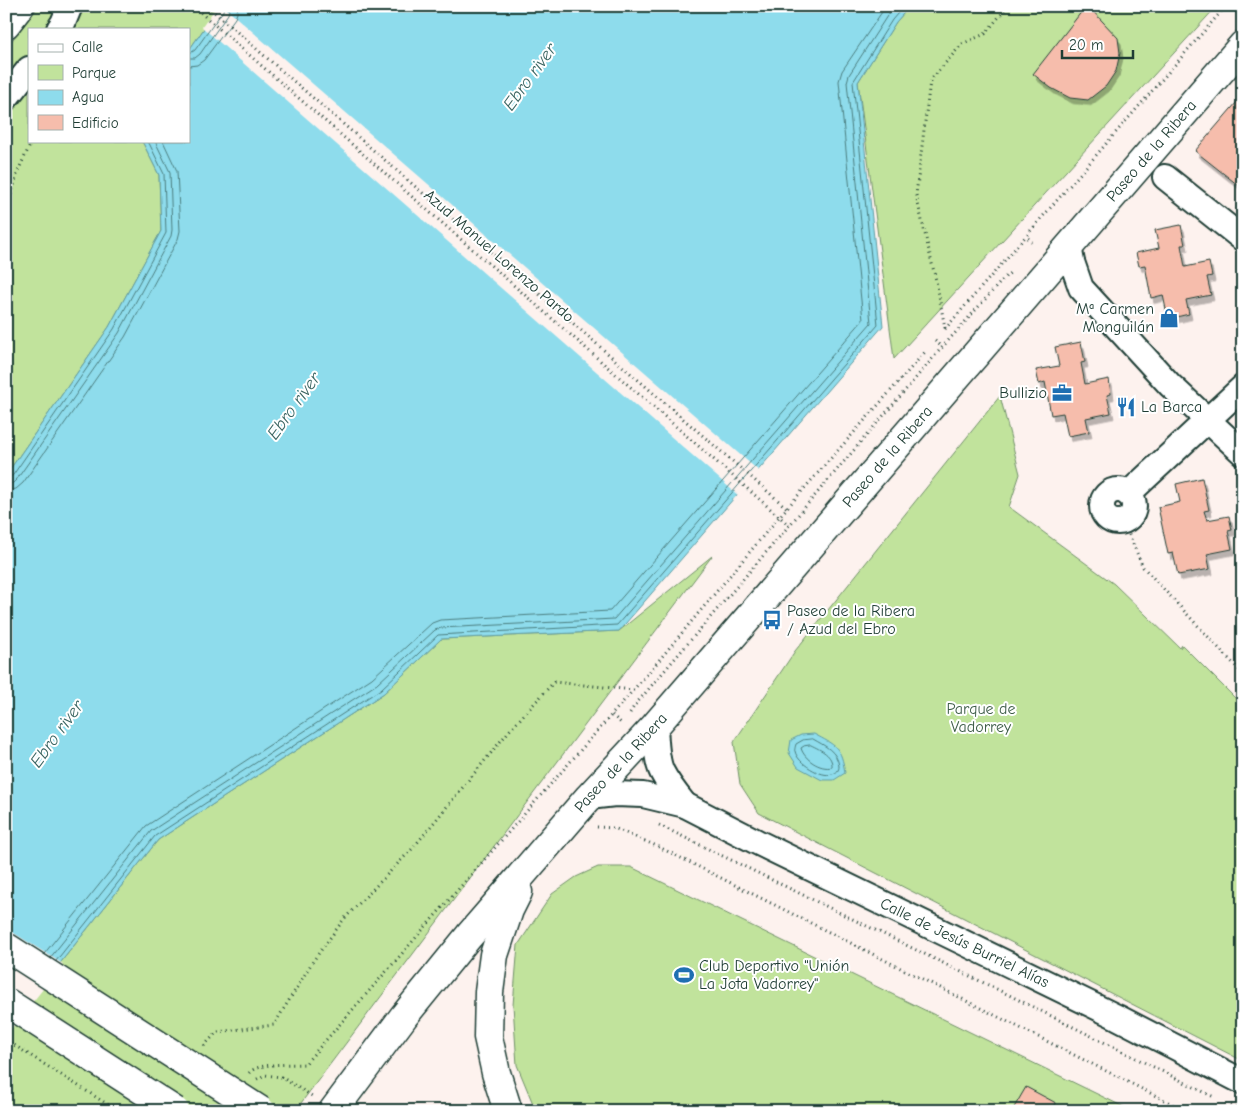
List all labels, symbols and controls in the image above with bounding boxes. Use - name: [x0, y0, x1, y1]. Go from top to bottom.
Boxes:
- legend: [28, 28, 190, 142]
- scale bar: [1062, 28, 1133, 60]
- text: 20 m: [1069, 36, 1103, 54]
- text: Calle: [72, 38, 104, 56]
- water label: Ebro river: [499, 39, 562, 115]
- text: Parque: [72, 64, 117, 82]
- text: Agua: [72, 88, 104, 106]
- street label: Paseo de la Ribera: [1103, 97, 1200, 205]
- text: Edificio: [72, 114, 119, 132]
- street label: Azud Manuel Lorenzo Pardo: [420, 186, 578, 326]
- place label: Mª Carmen Monguilán: [1076, 300, 1154, 336]
- shop icon: Mª Carmen Monguilán: [1158, 307, 1180, 329]
- water label: Ebro river: [263, 368, 326, 444]
- office icon: Bullizio: [1051, 382, 1073, 404]
- place label: Bullizio: [999, 384, 1047, 402]
- restaurant icon: La Barca: [1115, 396, 1137, 418]
- place label: La Barca: [1141, 398, 1202, 416]
- street label: Paseo de la Ribera: [839, 402, 936, 511]
- place label: Paseo de la Ribera / Azud del Ebro: [787, 602, 915, 638]
- bus stop icon: Paseo de la Ribera / Azud del Ebro: [761, 609, 783, 631]
- water label: Ebro river: [26, 696, 89, 772]
- park label: Parque de Vadorrey: [947, 700, 1015, 736]
- street label: Paseo de la Ribera: [571, 710, 671, 816]
- street label: Calle de Jesús Burriel Alías: [877, 894, 1052, 992]
- place label: Club Deportivo "Unión La Jota Vadorrey": [699, 957, 849, 993]
- sports icon: Club Deportivo "Unión La Jota Vadorrey": [673, 964, 695, 986]

